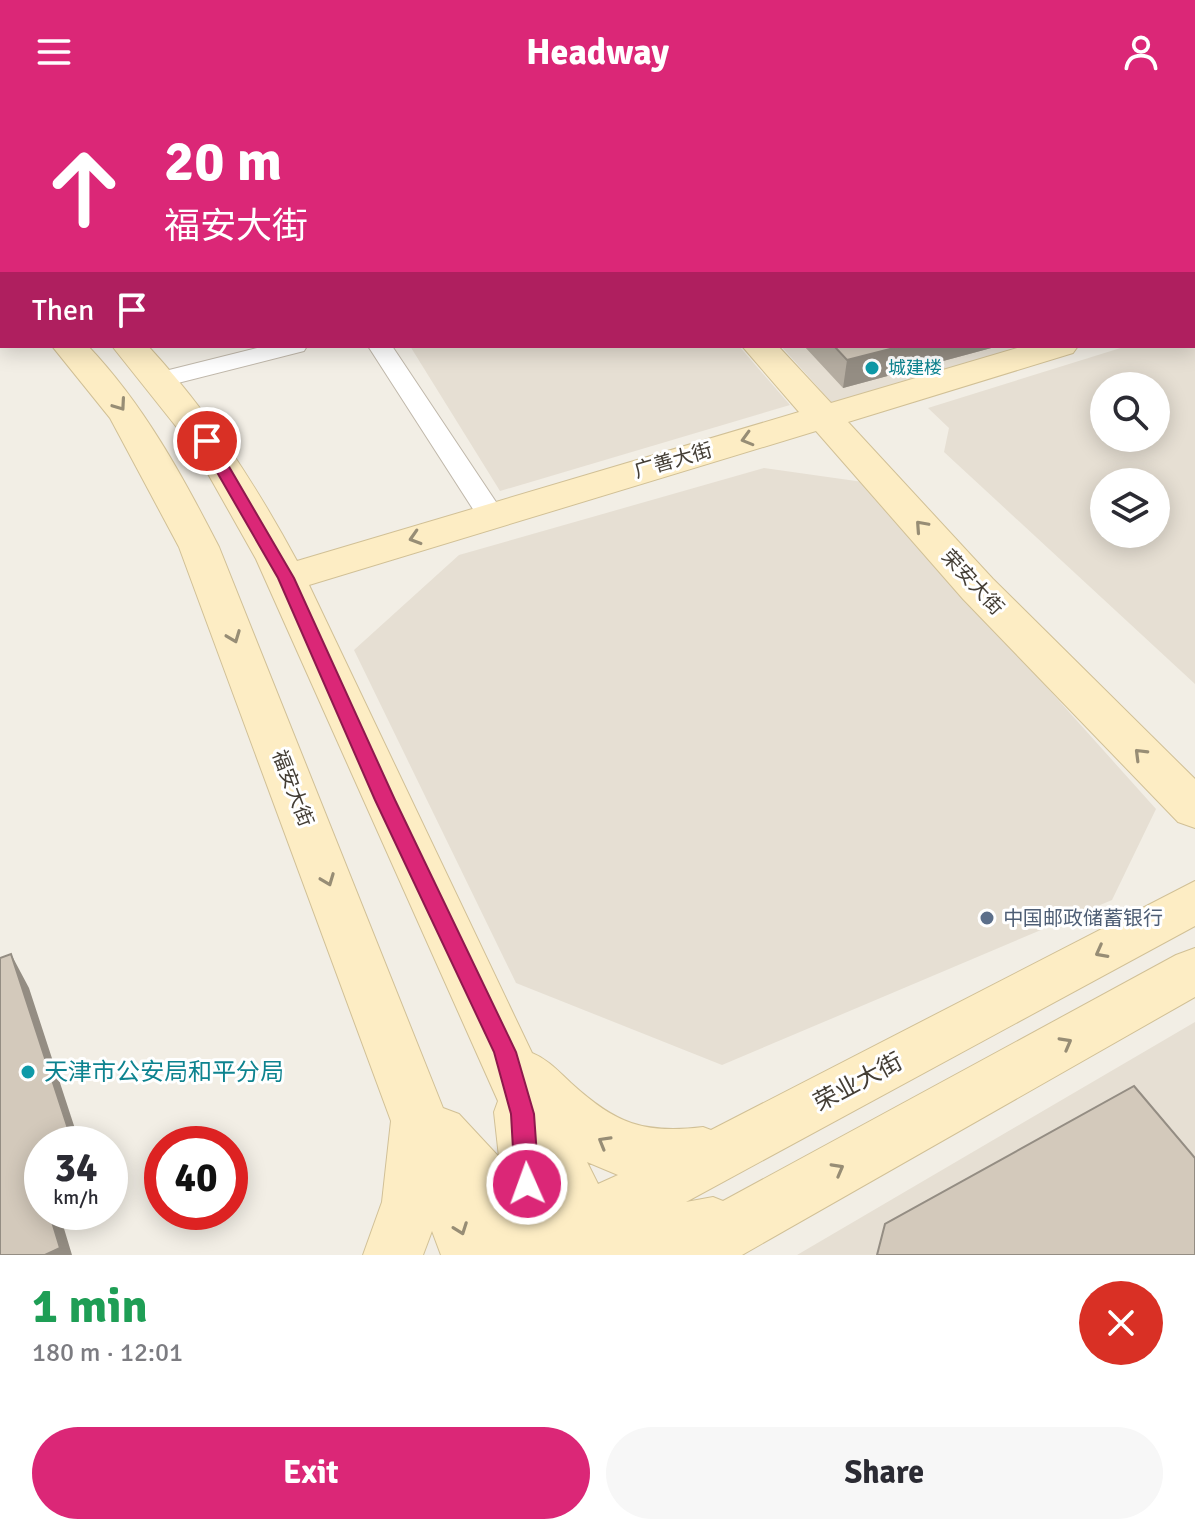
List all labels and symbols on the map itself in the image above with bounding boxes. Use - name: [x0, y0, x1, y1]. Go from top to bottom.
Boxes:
- place label: 城建楼: [888, 357, 942, 379]
- marker: 城建楼: [863, 359, 881, 377]
- one-way arrow: [110, 396, 125, 410]
- pin: [173, 407, 241, 475]
- one-way arrow: [741, 430, 754, 446]
- street label: 广善大街: [631, 437, 715, 484]
- one-way arrow: [917, 520, 931, 535]
- one-way arrow: [409, 529, 423, 545]
- street label: 荣安大街: [936, 545, 1009, 620]
- one-way arrow: [224, 629, 241, 643]
- street label: 福安大街: [267, 746, 319, 830]
- one-way arrow: [1135, 749, 1149, 763]
- one-way arrow: [318, 872, 335, 886]
- place label: 中国邮政储蓄银行: [1003, 906, 1163, 931]
- marker: 中国邮政储蓄银行: [978, 909, 996, 927]
- one-way arrow: [1095, 942, 1110, 957]
- one-way arrow: [1057, 1037, 1071, 1053]
- street label: 荣业大街: [809, 1046, 907, 1118]
- place label: 天津市公安局和平分局: [44, 1057, 284, 1087]
- marker: 天津市公安局和平分局: [19, 1063, 37, 1081]
- speed limit sign: 40: [144, 1126, 248, 1230]
- one-way arrow: [598, 1136, 612, 1152]
- position arrow: [485, 1142, 569, 1226]
- one-way arrow: [829, 1163, 844, 1179]
- one-way arrow: [452, 1221, 468, 1235]

